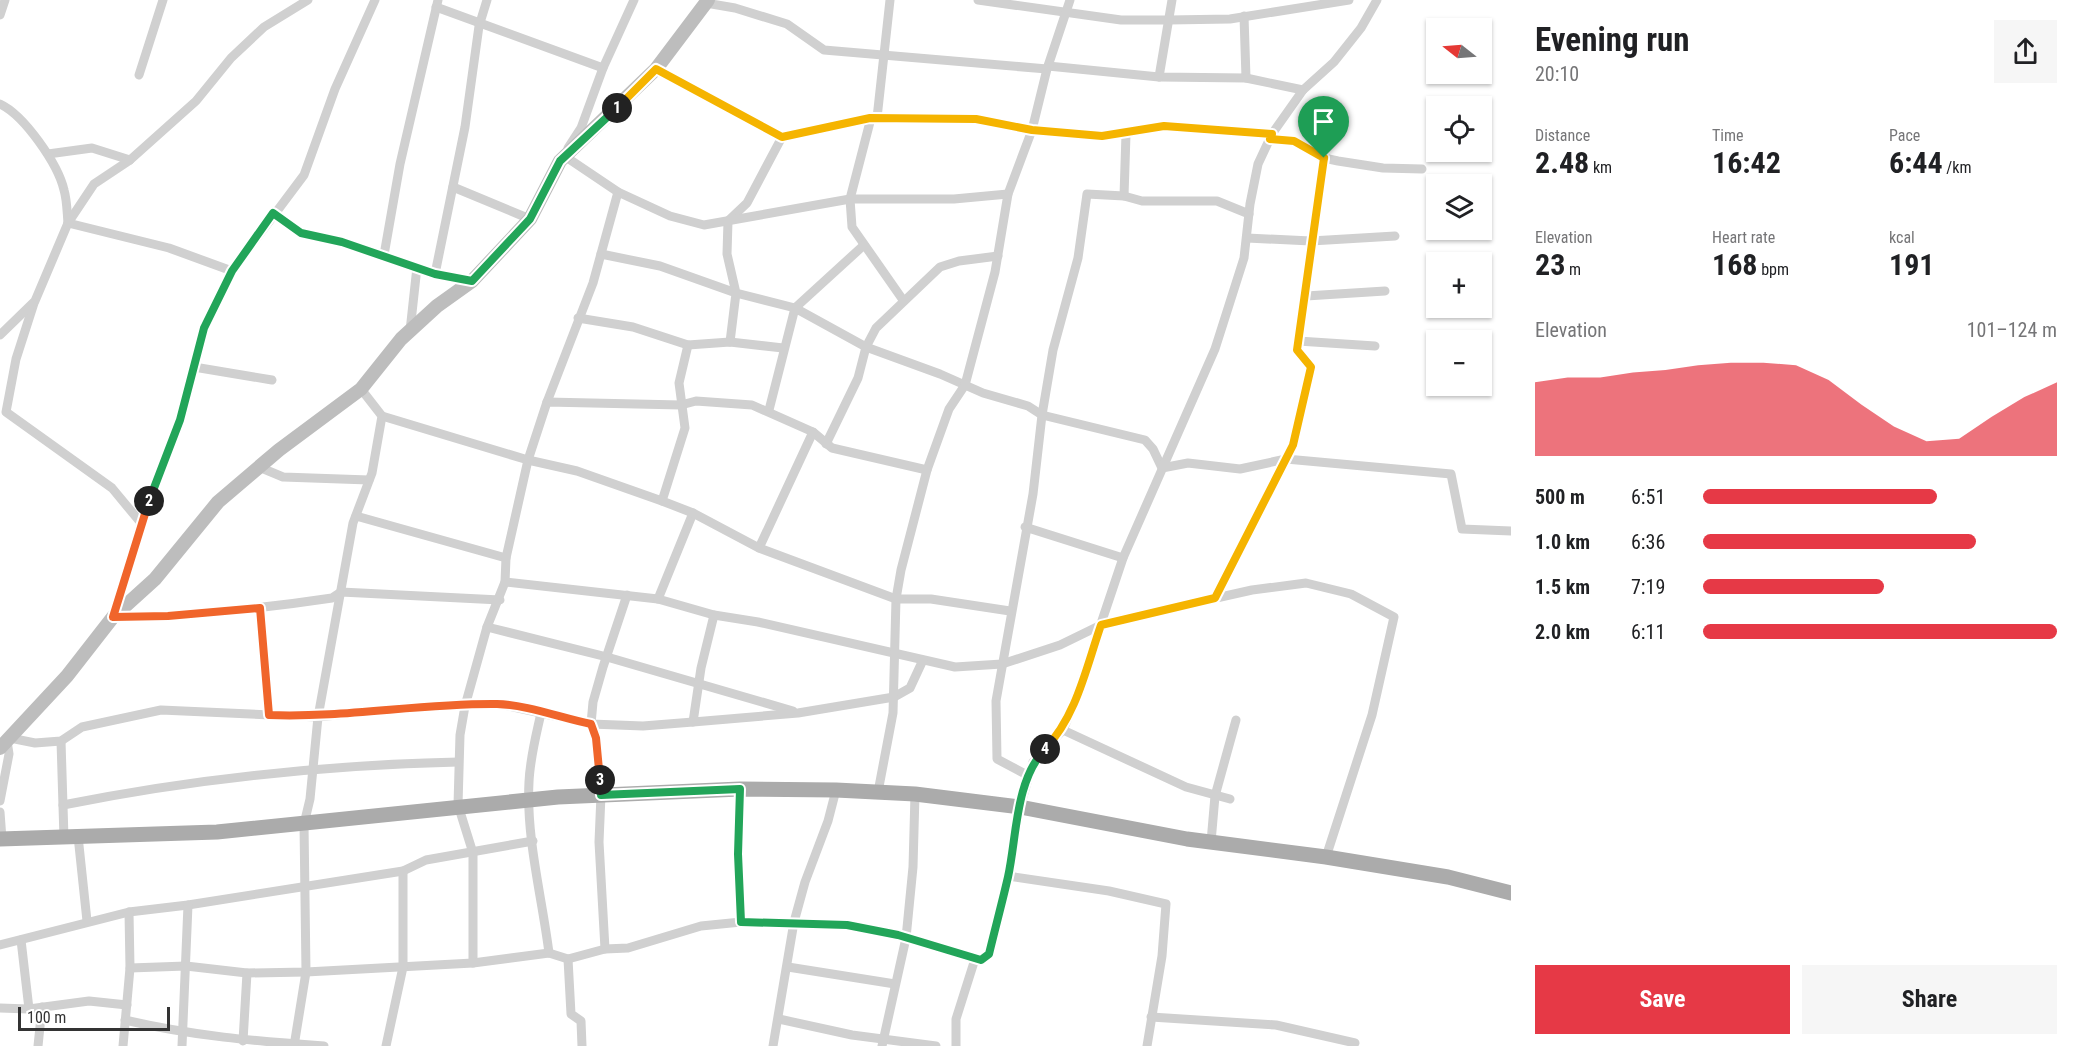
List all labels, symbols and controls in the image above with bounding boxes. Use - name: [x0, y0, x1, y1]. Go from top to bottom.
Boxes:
- north arrow: [1426, 18, 1492, 84]
- map controls: [1426, 18, 1492, 396]
- text: Evening run: [1535, 20, 1690, 59]
- button: share: [1994, 20, 2057, 83]
- text: 20:10: [1535, 62, 1579, 86]
- pin: 1: [602, 93, 632, 123]
- pin: [1298, 96, 1349, 158]
- button: locate: [1426, 96, 1492, 162]
- text: 1: [613, 98, 621, 117]
- icon: arrive: [1307, 105, 1340, 138]
- text: Distance: [1535, 126, 1590, 145]
- text: Time: [1712, 126, 1744, 145]
- text: Pace: [1889, 126, 1920, 145]
- text: 2.48: [1535, 145, 1589, 180]
- text: 16:42: [1712, 145, 1781, 180]
- text: 6:44: [1889, 145, 1943, 180]
- text: km: [1589, 158, 1612, 177]
- text: /km: [1943, 158, 1972, 177]
- button: layers: [1426, 174, 1492, 240]
- text: Elevation: [1535, 228, 1593, 247]
- text: Heart rate: [1712, 228, 1775, 247]
- text: kcal: [1889, 228, 1915, 247]
- text: 23: [1535, 247, 1565, 282]
- text: 168: [1712, 247, 1757, 282]
- text: 191: [1889, 247, 1934, 282]
- button: +: [1426, 252, 1492, 318]
- text: m: [1565, 260, 1581, 279]
- text: bpm: [1757, 260, 1789, 279]
- text: Elevation: [1535, 318, 1607, 342]
- text: 101–124 m: [1967, 318, 2057, 342]
- button: −: [1426, 330, 1492, 396]
- text: 500 m: [1535, 485, 1585, 509]
- text: 6:51: [1631, 485, 1665, 509]
- pin: 2: [134, 486, 164, 516]
- text: 2: [145, 491, 153, 510]
- text: 1.0 km: [1535, 530, 1590, 554]
- text: 6:36: [1631, 530, 1665, 554]
- text: 1.5 km: [1535, 575, 1590, 599]
- text: 7:19: [1631, 575, 1665, 599]
- text: 2.0 km: [1535, 620, 1590, 644]
- text: 6:11: [1631, 620, 1665, 644]
- pin: 4: [1030, 734, 1060, 764]
- text: 4: [1041, 739, 1049, 758]
- pin: 3: [585, 765, 615, 795]
- text: 3: [596, 770, 604, 789]
- button: Save: [1535, 965, 1790, 1034]
- button: Share: [1802, 965, 2057, 1034]
- scale bar: [18, 1004, 170, 1032]
- text: 100 m: [27, 1008, 66, 1027]

